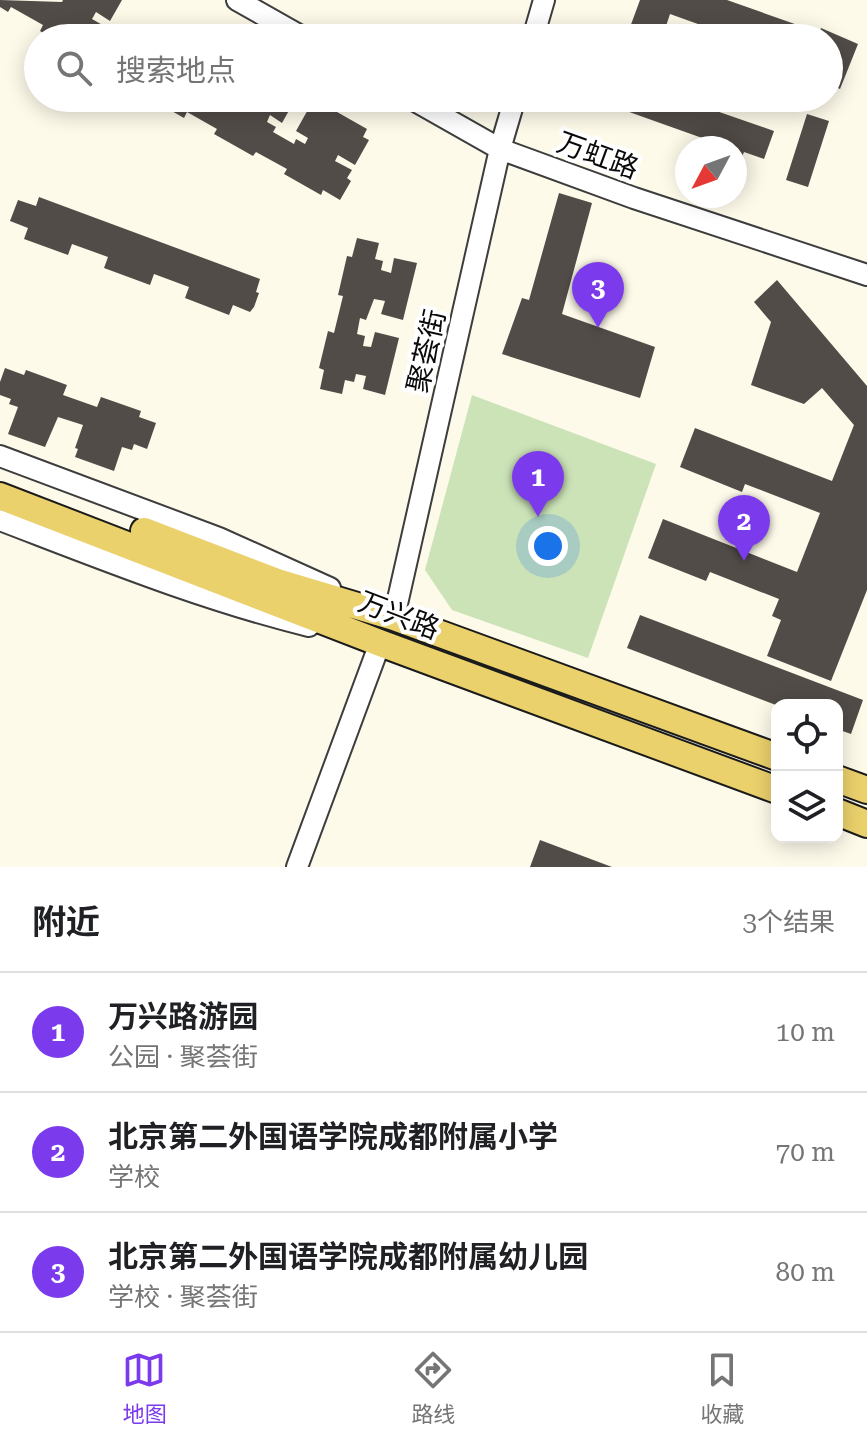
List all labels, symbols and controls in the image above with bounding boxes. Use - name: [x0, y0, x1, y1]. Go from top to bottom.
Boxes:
- search box: [24, 24, 843, 112]
- icon: search: [52, 46, 96, 90]
- text: 搜索地点: [116, 53, 236, 88]
- street label: 万虹路: [553, 126, 643, 185]
- north arrow: [675, 136, 747, 208]
- pin: 3: [572, 262, 624, 328]
- street label: 聚荟街: [401, 306, 452, 396]
- pin: 1: [512, 451, 564, 517]
- pin: 2: [718, 495, 770, 561]
- your location: [528, 526, 568, 566]
- street label: 万兴路: [354, 585, 444, 646]
- map controls: [771, 699, 843, 843]
- button: locate: [771, 699, 843, 771]
- button: layers: [771, 771, 843, 843]
- text: 附近: [32, 902, 100, 942]
- text: 3个结果: [742, 907, 835, 937]
- text: 万兴路游园: [108, 999, 258, 1034]
- text: 1: [51, 1017, 65, 1047]
- text: 10 m: [776, 1017, 835, 1047]
- text: 公园 · 聚荟街: [108, 1042, 258, 1072]
- text: 北京第二外国语学院成都附属小学: [108, 1119, 558, 1154]
- text: 2: [51, 1137, 65, 1167]
- text: 70 m: [776, 1137, 835, 1167]
- text: 学校: [108, 1162, 160, 1192]
- text: 北京第二外国语学院成都附属幼儿园: [108, 1239, 588, 1274]
- text: 3: [51, 1257, 65, 1287]
- text: 80 m: [776, 1257, 835, 1287]
- text: 学校 · 聚荟街: [108, 1282, 258, 1312]
- tab: 地图: [122, 1348, 167, 1428]
- tab: 路线: [411, 1348, 456, 1428]
- tab: 收藏: [700, 1348, 745, 1428]

